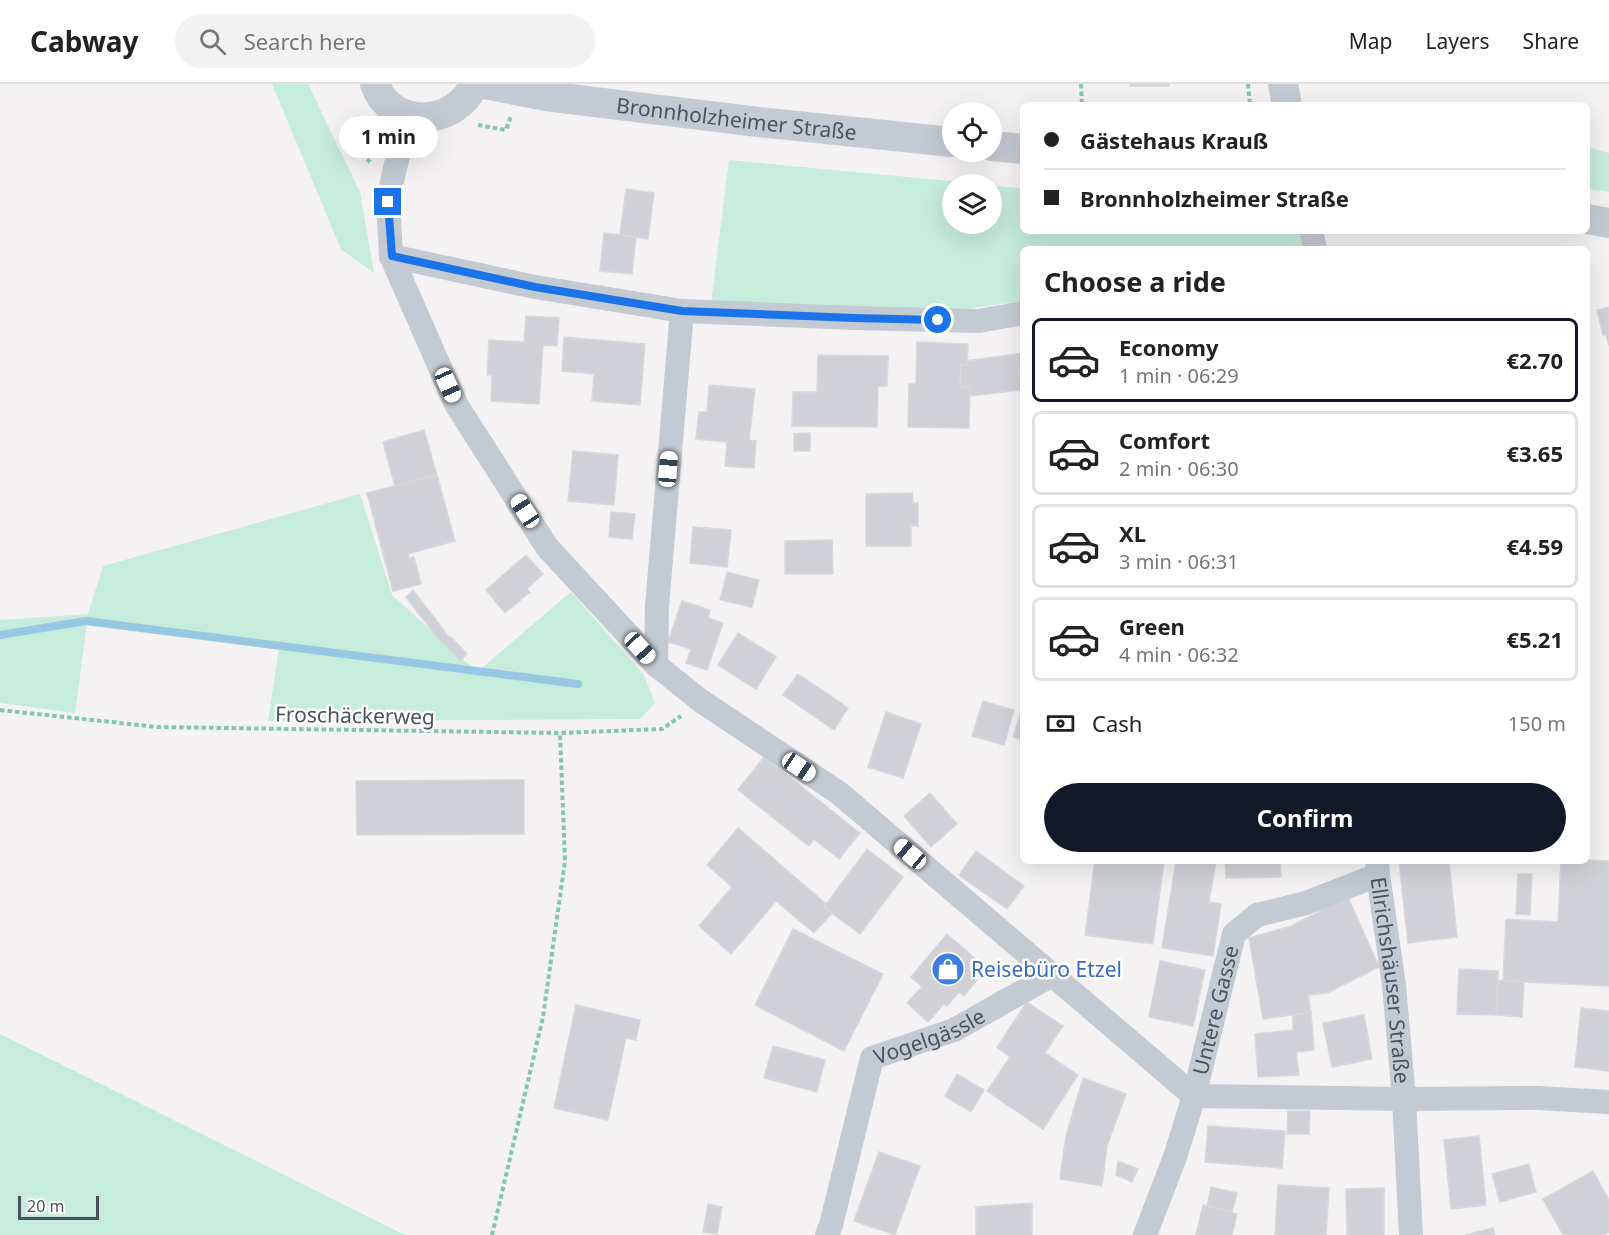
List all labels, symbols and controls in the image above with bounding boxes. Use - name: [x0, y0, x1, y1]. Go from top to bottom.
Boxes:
- search box: [175, 14, 595, 68]
- text: Cabway: [30, 22, 139, 60]
- icon: search: [196, 25, 229, 58]
- text: Search here: [244, 26, 366, 56]
- text: Map: [1349, 27, 1393, 55]
- text: Layers: [1426, 27, 1490, 55]
- text: Share: [1523, 27, 1579, 55]
- street label: Bronnholzheimer Straße: [615, 91, 858, 146]
- map controls: [942, 102, 1002, 234]
- button: locate: [942, 102, 1002, 162]
- callout: 1 min: [338, 115, 438, 157]
- text: 1 min: [361, 123, 416, 150]
- text: Gästehaus Krauß: [1080, 125, 1268, 155]
- button: layers: [942, 174, 1002, 234]
- text: Bronnholzheimer Straße: [1080, 183, 1349, 213]
- route end: [374, 188, 401, 215]
- text: Choose a ride: [1044, 263, 1226, 300]
- route start: [924, 306, 951, 333]
- text: Economy: [1119, 332, 1218, 362]
- icon: car: [1047, 333, 1101, 387]
- text: €2.70: [1506, 345, 1563, 375]
- text: 1 min · 06:29: [1119, 362, 1239, 389]
- car: [432, 365, 464, 405]
- text: Comfort: [1119, 425, 1210, 455]
- icon: car: [1047, 426, 1101, 480]
- text: €3.65: [1506, 438, 1563, 468]
- car: [657, 450, 679, 488]
- text: 2 min · 06:30: [1119, 455, 1239, 482]
- car: [508, 491, 542, 531]
- text: XL: [1119, 518, 1146, 548]
- icon: car: [1047, 519, 1101, 573]
- text: €4.59: [1506, 531, 1563, 561]
- text: 3 min · 06:31: [1119, 548, 1239, 575]
- text: Green: [1119, 611, 1185, 641]
- icon: car: [1047, 612, 1101, 666]
- text: €5.21: [1506, 624, 1563, 654]
- car: [621, 629, 659, 667]
- text: 4 min · 06:32: [1119, 641, 1239, 668]
- street label: Froschäckerweg: [275, 700, 435, 730]
- icon: cash: [1044, 707, 1077, 740]
- text: Cash: [1092, 708, 1142, 738]
- text: 150 m: [1508, 710, 1566, 737]
- car: [779, 749, 819, 785]
- button: Confirm: [1044, 783, 1566, 852]
- car: [890, 836, 930, 872]
- street label: Ellrichshäuser Straße: [1364, 875, 1417, 1085]
- street label: Untere Gasse: [1186, 942, 1245, 1078]
- shop icon: Reisebüro Etzel: [930, 951, 966, 987]
- place label: Reisebüro Etzel: [971, 955, 1122, 983]
- street label: Vogelgässle: [870, 1002, 990, 1070]
- scale bar: [18, 1193, 99, 1220]
- text: 20 m: [27, 1195, 64, 1217]

